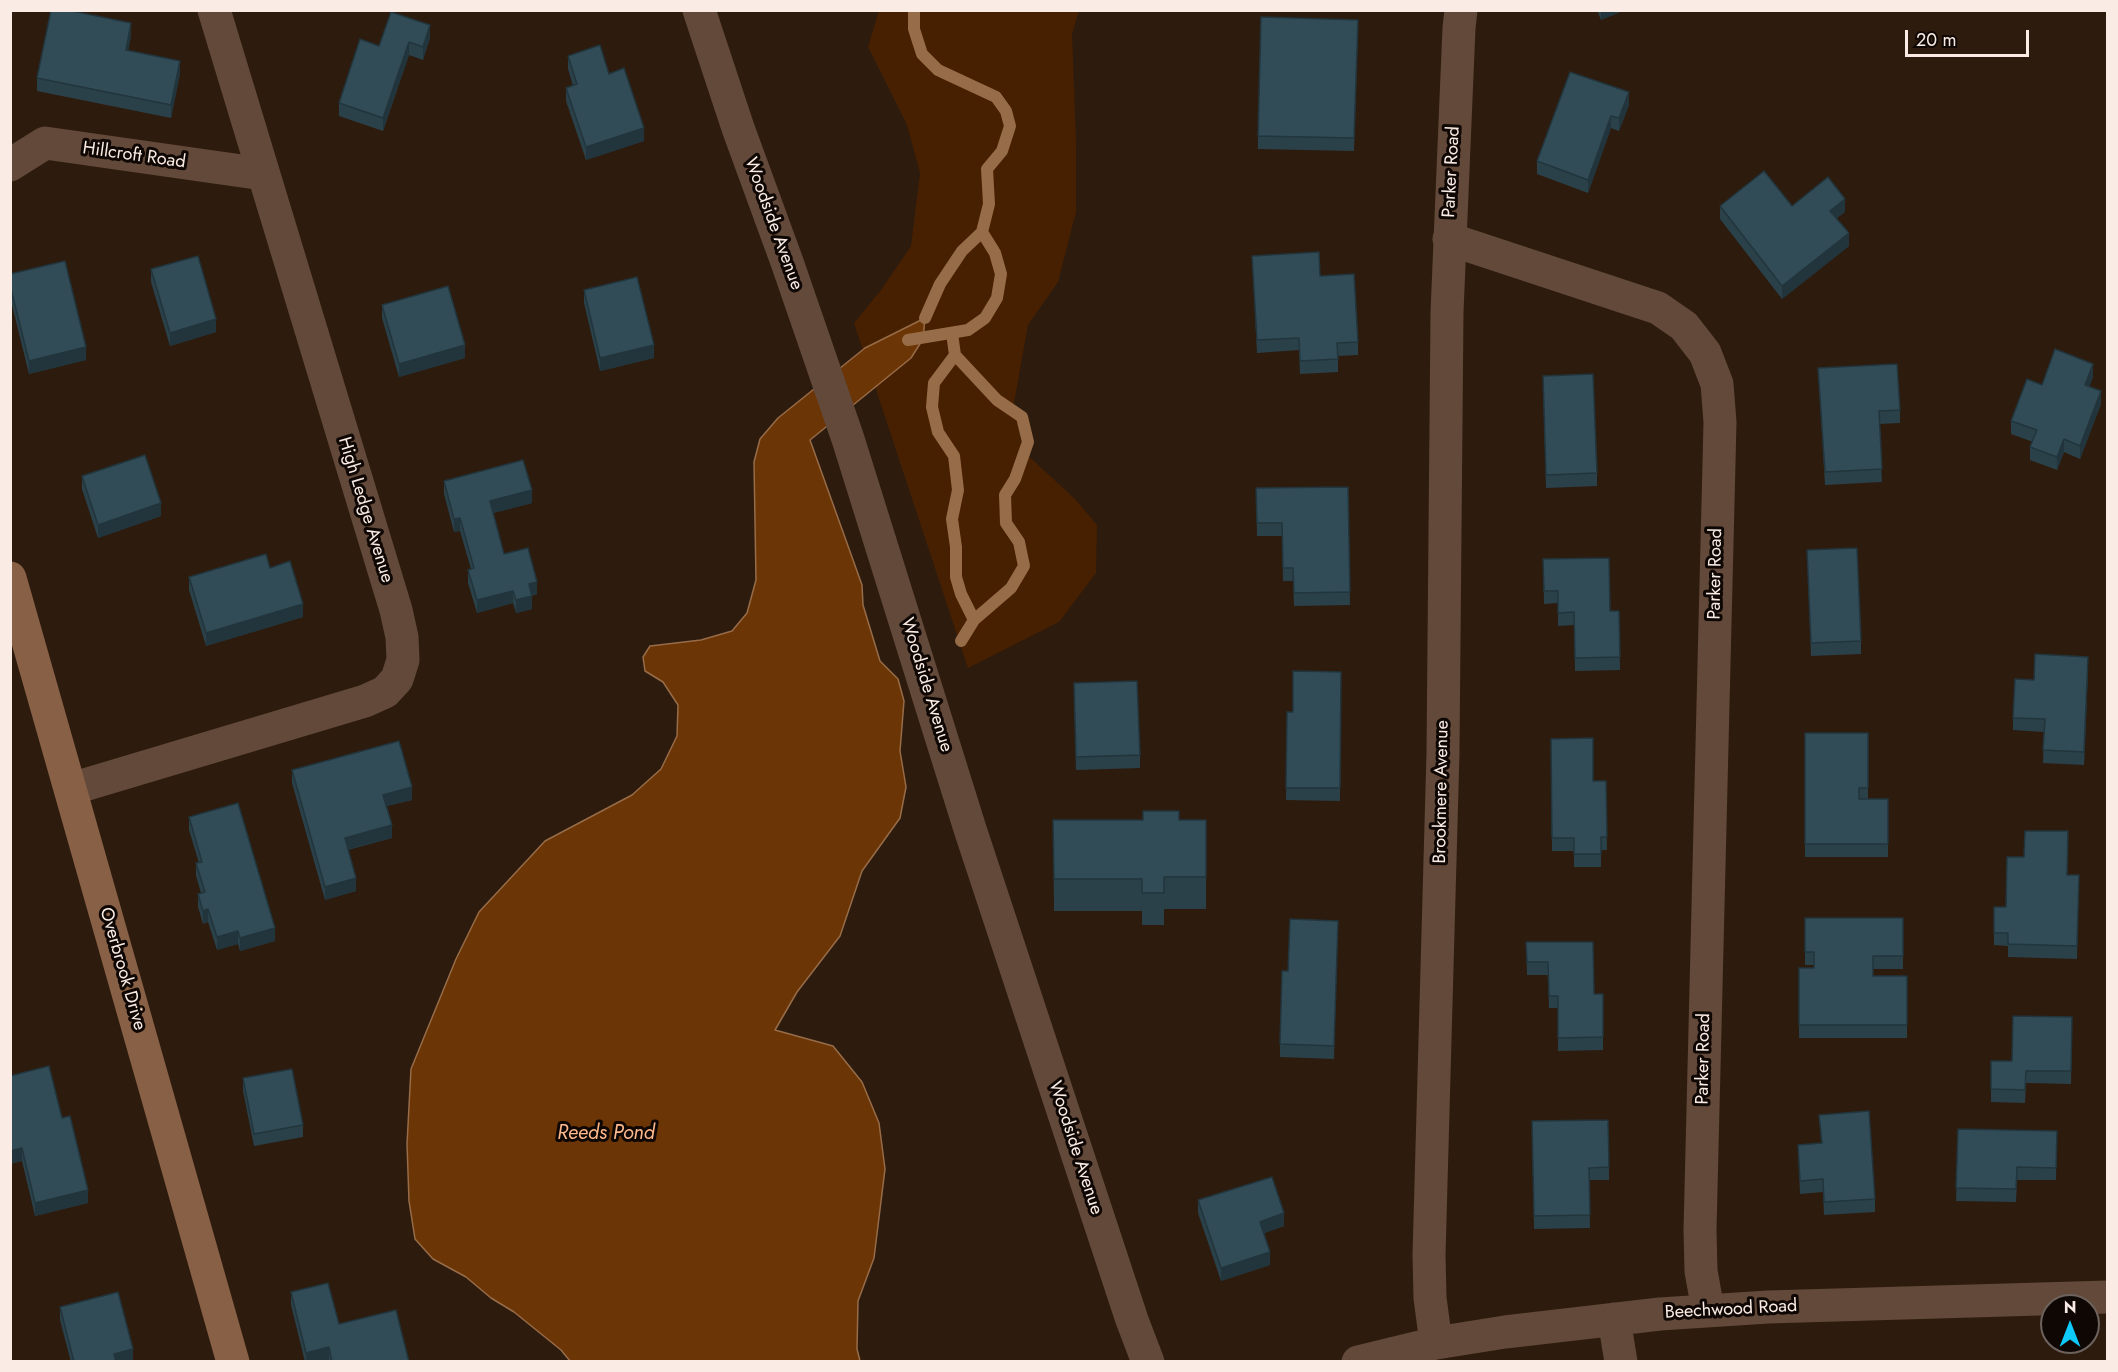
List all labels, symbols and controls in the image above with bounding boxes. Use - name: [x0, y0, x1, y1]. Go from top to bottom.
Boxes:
- scale bar: [1908, 18, 2032, 56]
- text: 20 m: [1916, 27, 1956, 53]
- street label: Parker Road: [1439, 126, 1465, 218]
- street label: Hillcroft Road: [81, 138, 187, 174]
- street label: Woodside Avenue: [739, 155, 807, 293]
- street label: High Ledge Avenue: [333, 435, 397, 585]
- street label: Parker Road: [1704, 528, 1728, 620]
- street label: Woodside Avenue: [895, 615, 957, 755]
- street label: Brookmere Avenue: [1430, 720, 1454, 864]
- street label: Overbrook Drive: [94, 905, 150, 1033]
- street label: Parker Road: [1692, 1013, 1716, 1105]
- street label: Woodside Avenue: [1043, 1078, 1107, 1218]
- water label: Reeds Pond: [557, 1122, 655, 1146]
- north arrow: [2040, 1294, 2100, 1354]
- street label: Beechwood Road: [1664, 1296, 1798, 1324]
- text: N: [2064, 1296, 2076, 1319]

